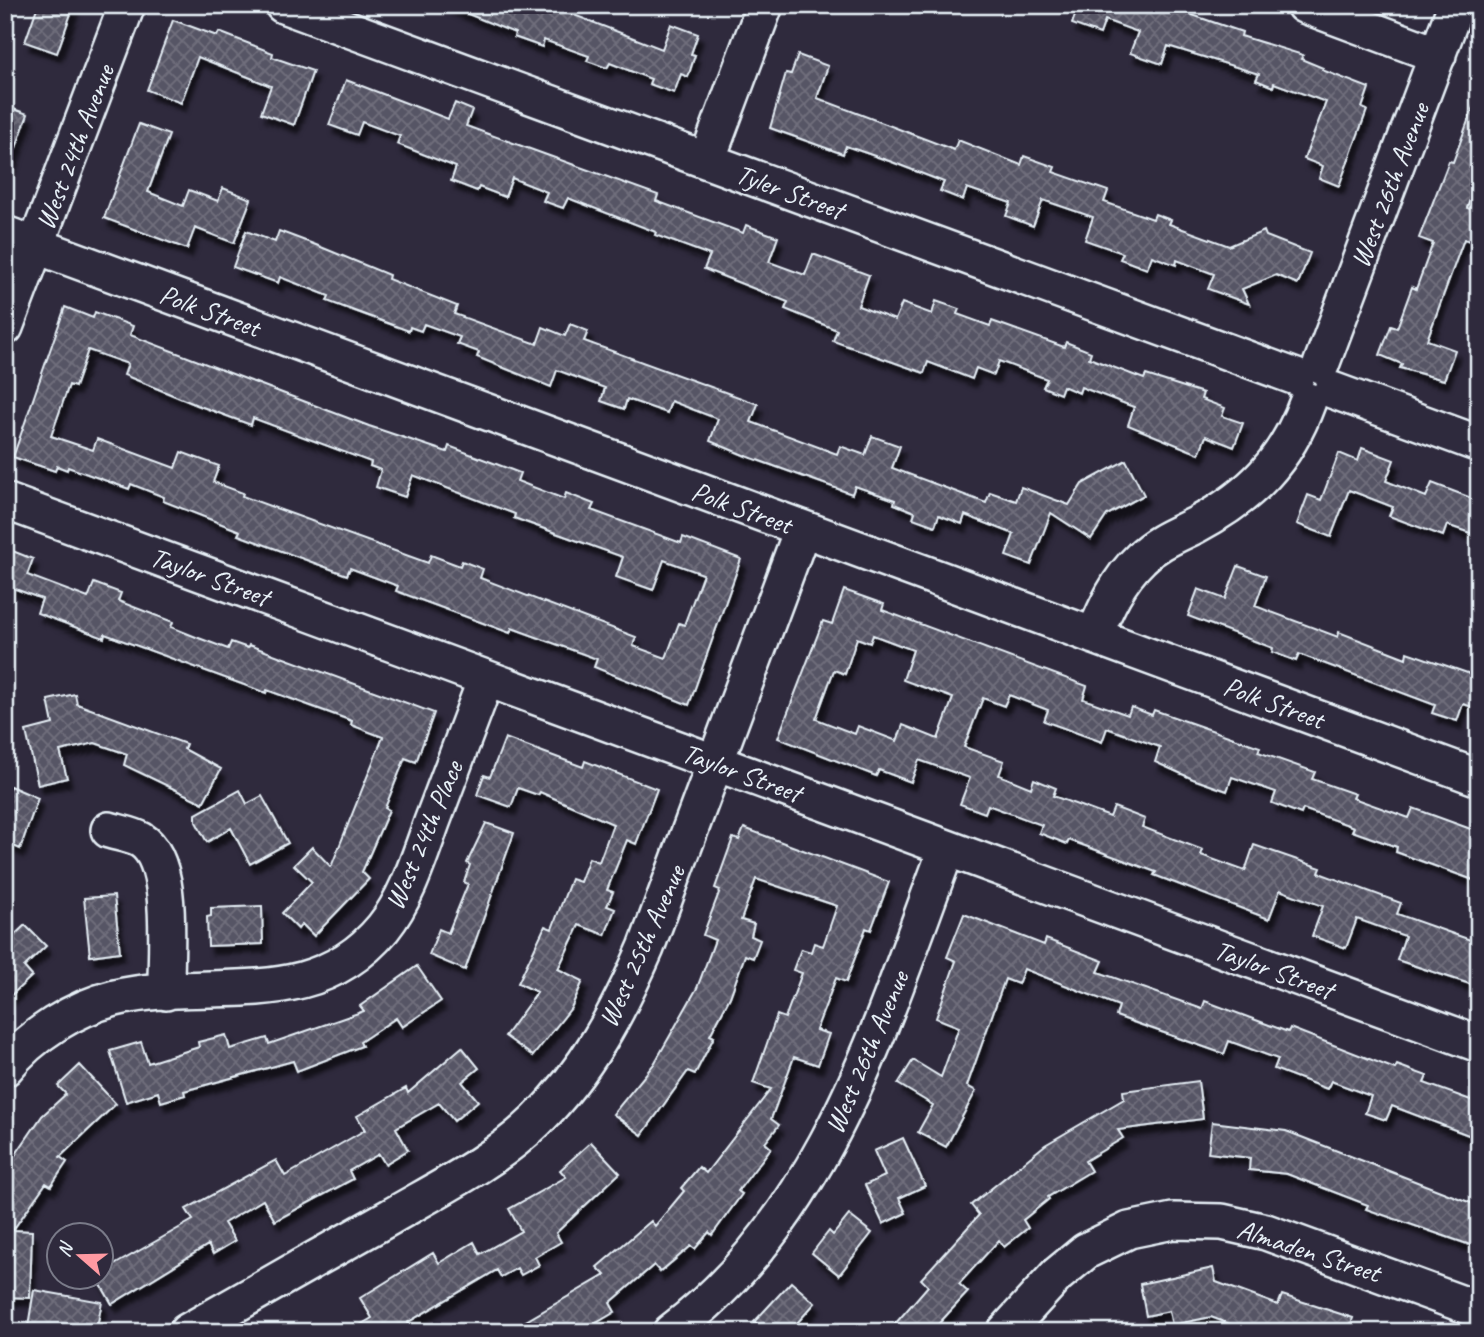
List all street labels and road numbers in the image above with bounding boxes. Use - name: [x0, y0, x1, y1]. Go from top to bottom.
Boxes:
- street label: West 24th Avenue: [27, 58, 123, 234]
- street label: West 26th Avenue: [1342, 96, 1438, 272]
- street label: Tyler Street: [731, 156, 852, 228]
- street label: Polk Street: [155, 276, 267, 346]
- street label: Polk Street: [687, 473, 799, 543]
- street label: Taylor Street: [146, 539, 278, 615]
- street label: Polk Street: [1219, 668, 1331, 738]
- street label: Taylor Street: [678, 735, 810, 811]
- street label: West 24th Place: [376, 754, 471, 915]
- street label: West 25th Avenue: [590, 858, 694, 1033]
- street label: Taylor Street: [1210, 932, 1342, 1008]
- street label: West 26th Avenue: [816, 964, 917, 1139]
- street label: Almaden Street: [1233, 1211, 1387, 1291]

